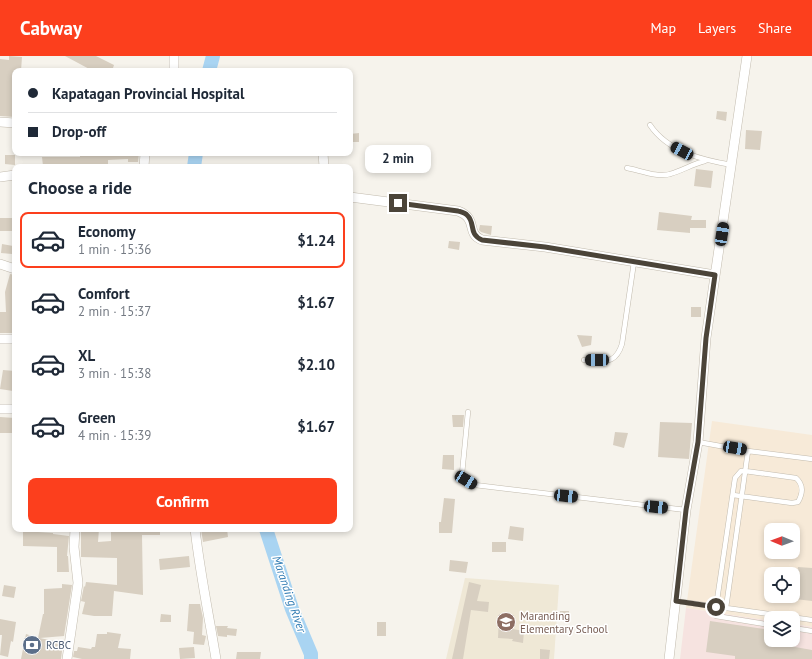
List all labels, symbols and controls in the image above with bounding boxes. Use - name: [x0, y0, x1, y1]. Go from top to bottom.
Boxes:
- text: Cabway: [20, 16, 82, 40]
- text: Map: [650, 19, 676, 37]
- text: Layers: [698, 19, 736, 37]
- text: Share: [758, 19, 792, 37]
- text: Kapatagan Provincial Hospital: [52, 84, 244, 103]
- text: Drop-off: [52, 122, 106, 141]
- car: [669, 140, 695, 162]
- callout: 2 min: [365, 145, 431, 173]
- text: 2 min: [382, 150, 414, 167]
- text: Choose a ride: [28, 176, 132, 199]
- route end: [389, 194, 407, 212]
- car: [714, 221, 730, 247]
- icon: car: [30, 222, 66, 258]
- text: Economy: [78, 222, 136, 241]
- text: $1.24: [297, 231, 335, 250]
- text: 1 min · 15:36: [78, 241, 151, 258]
- icon: car: [30, 284, 66, 320]
- text: Comfort: [78, 284, 130, 303]
- text: $1.67: [297, 293, 335, 312]
- text: 2 min · 15:37: [78, 303, 151, 320]
- icon: car: [30, 346, 66, 382]
- text: XL: [78, 346, 95, 365]
- car: [585, 354, 609, 366]
- text: $2.10: [297, 355, 335, 374]
- text: 3 min · 15:38: [78, 365, 151, 382]
- icon: car: [30, 408, 66, 444]
- text: Green: [78, 408, 116, 427]
- text: $1.67: [297, 417, 335, 436]
- text: 4 min · 15:39: [78, 427, 151, 444]
- car: [722, 440, 748, 456]
- car: [453, 469, 479, 491]
- button: Confirm: [28, 478, 337, 524]
- car: [553, 489, 579, 503]
- car: [643, 500, 669, 514]
- north arrow: [764, 523, 800, 559]
- map controls: [764, 523, 800, 647]
- water label: Maranding River: [269, 554, 310, 635]
- button: locate: [764, 567, 800, 603]
- route start: [707, 598, 725, 616]
- place label: Maranding Elementary School: [520, 609, 608, 636]
- school or university icon: Maranding Elementary School: [495, 611, 517, 633]
- button: layers: [764, 611, 800, 647]
- bank icon: RCBC: [21, 634, 43, 656]
- place label: RCBC: [46, 638, 71, 652]

